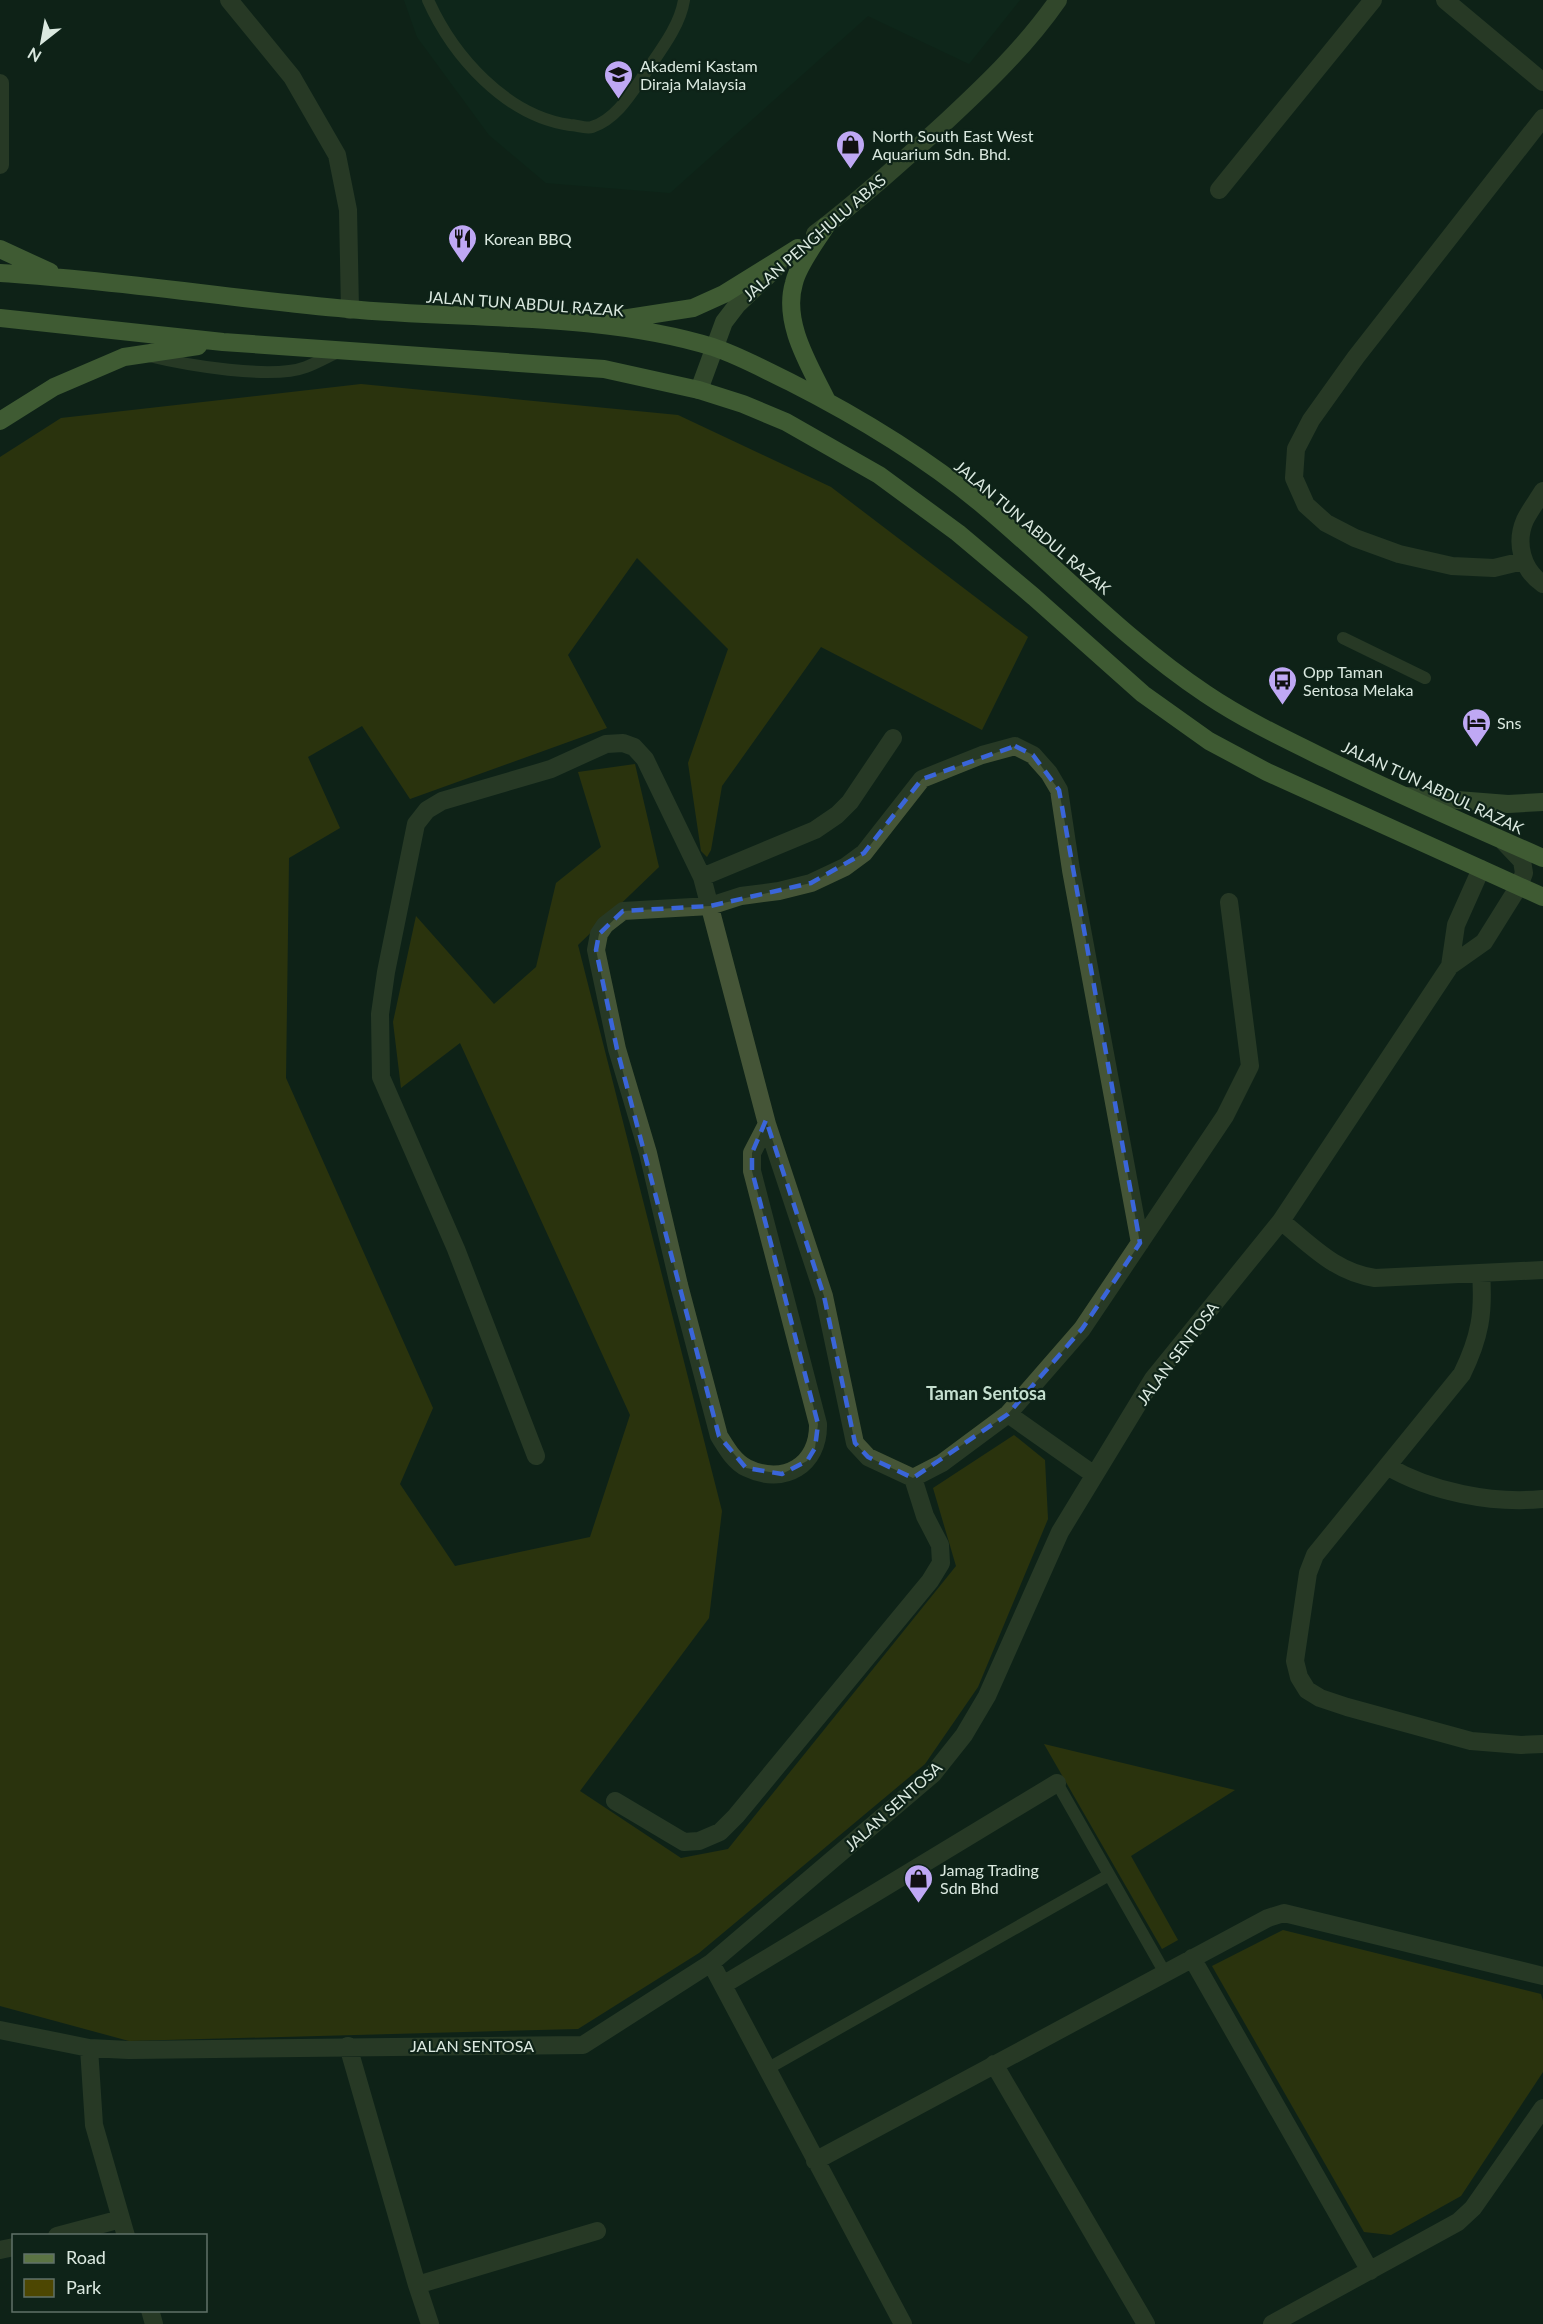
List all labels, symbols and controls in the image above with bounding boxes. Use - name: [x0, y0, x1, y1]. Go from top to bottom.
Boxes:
- north arrow: [12, 12, 72, 72]
- text: N: [24, 44, 44, 67]
- place label: Akademi Kastam Diraja Malaysia: [640, 56, 758, 93]
- school or university icon: Akademi Kastam Diraja Malaysia: [603, 58, 635, 100]
- place label: North South East West Aquarium Sdn. Bhd.: [872, 126, 1034, 163]
- shop icon: North South East West Aquarium Sdn. Bhd.: [835, 128, 867, 170]
- street label: JALAN PENGHULU ABAS: [739, 170, 889, 304]
- restaurant icon: Korean BBQ: [447, 222, 479, 264]
- place label: Korean BBQ: [484, 229, 572, 248]
- street label: JALAN TUN ABDUL RAZAK: [425, 287, 625, 319]
- street label: JALAN TUN ABDUL RAZAK: [951, 456, 1115, 598]
- place label: Opp Taman Sentosa Melaka: [1303, 662, 1414, 699]
- bus stop icon: Opp Taman Sentosa Melaka: [1266, 664, 1298, 706]
- hotel icon: Sns: [1460, 706, 1492, 748]
- place label: Sns: [1497, 713, 1521, 732]
- street label: JALAN TUN ABDUL RAZAK: [1339, 737, 1527, 838]
- street label: JALAN SENTOSA: [1132, 1298, 1222, 1408]
- district label: Taman Sentosa: [926, 1382, 1046, 1404]
- street label: JALAN SENTOSA: [841, 1757, 946, 1855]
- place label: Jamag Trading Sdn Bhd: [940, 1860, 1039, 1897]
- shop icon: Jamag Trading Sdn Bhd: [903, 1862, 935, 1904]
- street label: JALAN SENTOSA: [410, 2036, 534, 2055]
- legend: [12, 2234, 207, 2312]
- text: Road: [66, 2246, 106, 2268]
- text: Park: [66, 2276, 102, 2298]

